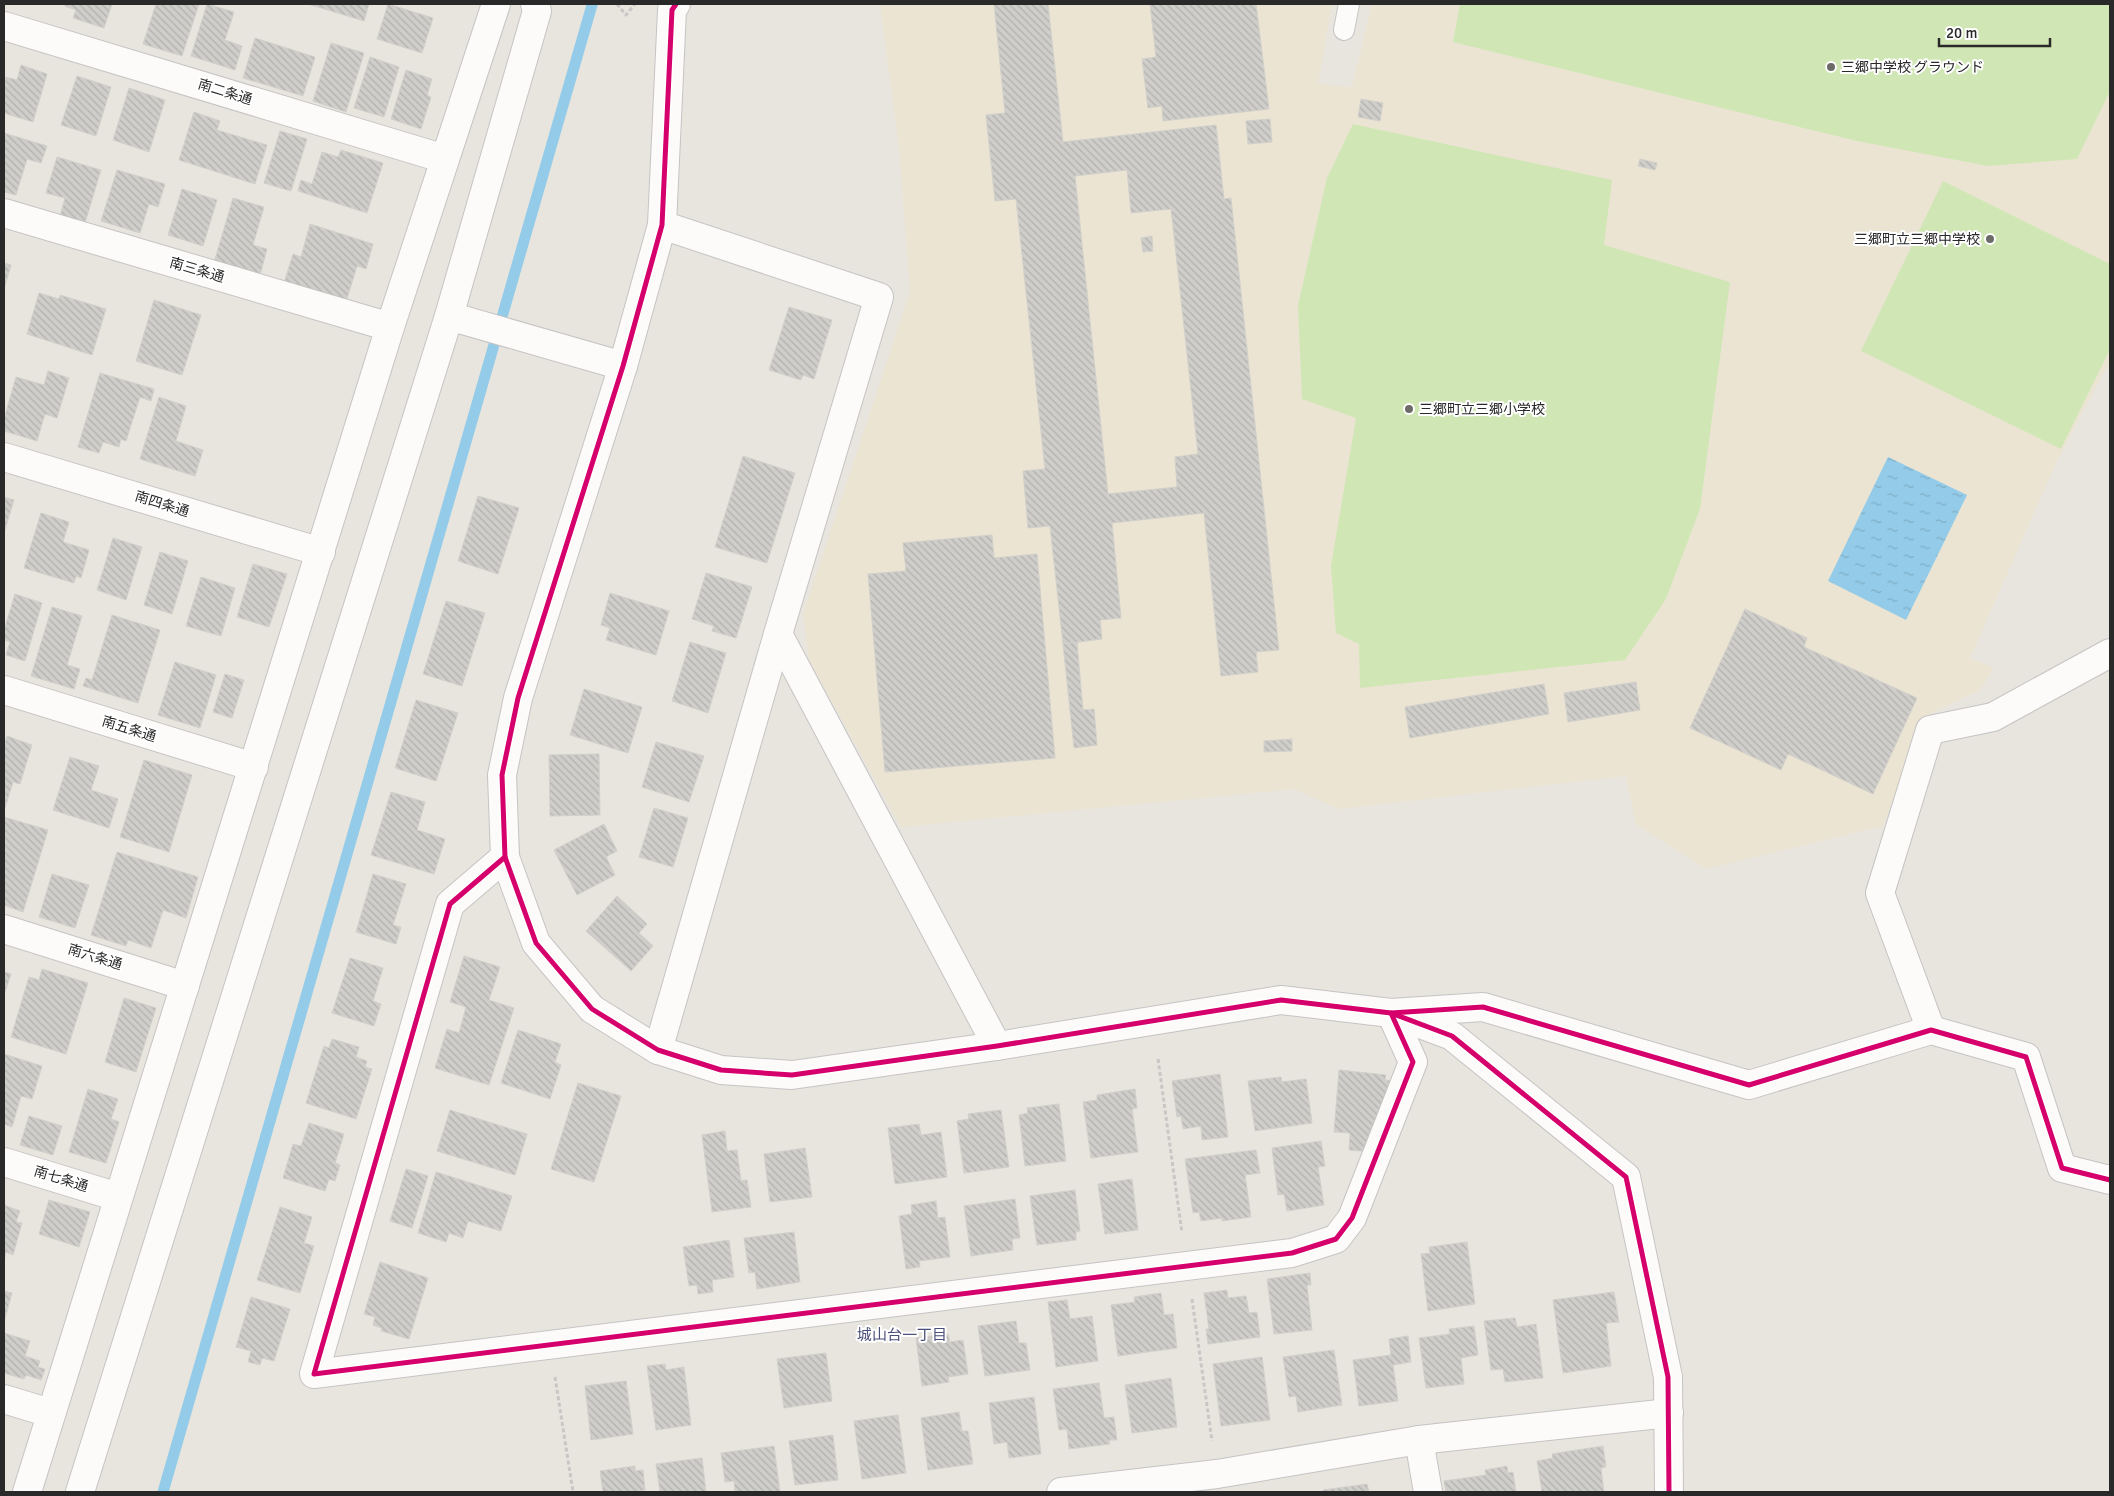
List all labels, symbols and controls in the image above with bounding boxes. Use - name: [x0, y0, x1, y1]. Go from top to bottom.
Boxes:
- scale bar: [1939, 15, 2050, 47]
- text: 20 m: [1946, 24, 1977, 42]
- place label: 三郷中学校 グラウンド: [1841, 59, 1984, 76]
- marker: 三郷中学校 グラウンド: [1825, 61, 1837, 73]
- street label: 南二条通: [196, 76, 254, 108]
- place label: 三郷町立三郷中学校: [1854, 231, 1980, 248]
- marker: 三郷町立三郷中学校: [1984, 233, 1996, 245]
- street label: 南三条通: [168, 254, 226, 286]
- place label: 三郷町立三郷小学校: [1419, 401, 1545, 418]
- marker: 三郷町立三郷小学校: [1403, 403, 1415, 415]
- street label: 南四条通: [133, 488, 191, 520]
- street label: 南五条通: [100, 713, 158, 745]
- street label: 南六条通: [66, 941, 124, 973]
- street label: 南七条通: [32, 1163, 90, 1195]
- district label: 城山台一丁目: [857, 1326, 947, 1344]

